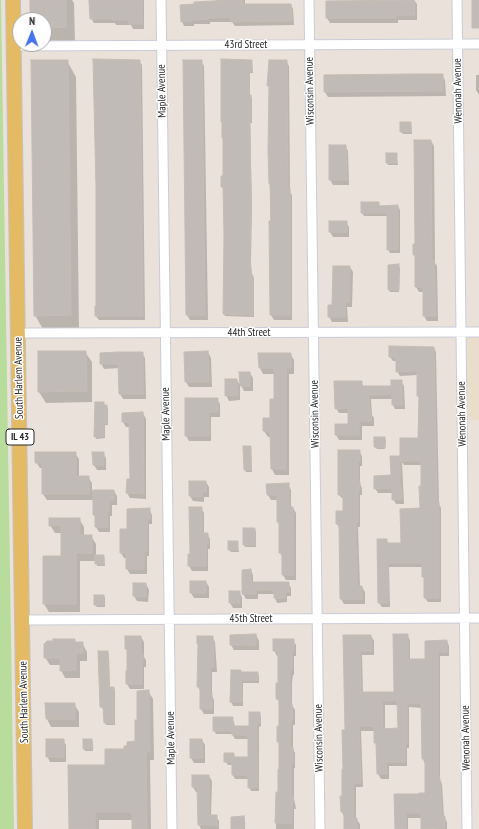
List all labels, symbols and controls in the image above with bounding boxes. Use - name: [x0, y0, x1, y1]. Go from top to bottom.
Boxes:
- north arrow: [12, 12, 52, 52]
- text: N: [29, 14, 35, 28]
- street label: 43rd Street: [225, 38, 267, 52]
- street label: Wisconsin Avenue: [303, 57, 317, 125]
- street label: Wenonah Avenue: [451, 58, 465, 124]
- street label: Maple Avenue: [155, 64, 169, 118]
- street label: 44th Street: [228, 326, 270, 340]
- street label: South Harlem Avenue: [12, 337, 26, 419]
- street label: Wisconsin Avenue: [308, 380, 322, 448]
- street label: Wenonah Avenue: [455, 381, 469, 447]
- street label: Maple Avenue: [159, 387, 173, 441]
- road number: IL 43: [6, 429, 34, 445]
- street label: 45th Street: [230, 612, 272, 626]
- street label: South Harlem Avenue: [17, 661, 31, 743]
- street label: Wisconsin Avenue: [312, 704, 326, 772]
- street label: Wenonah Avenue: [459, 705, 473, 771]
- street label: Maple Avenue: [164, 711, 178, 765]

